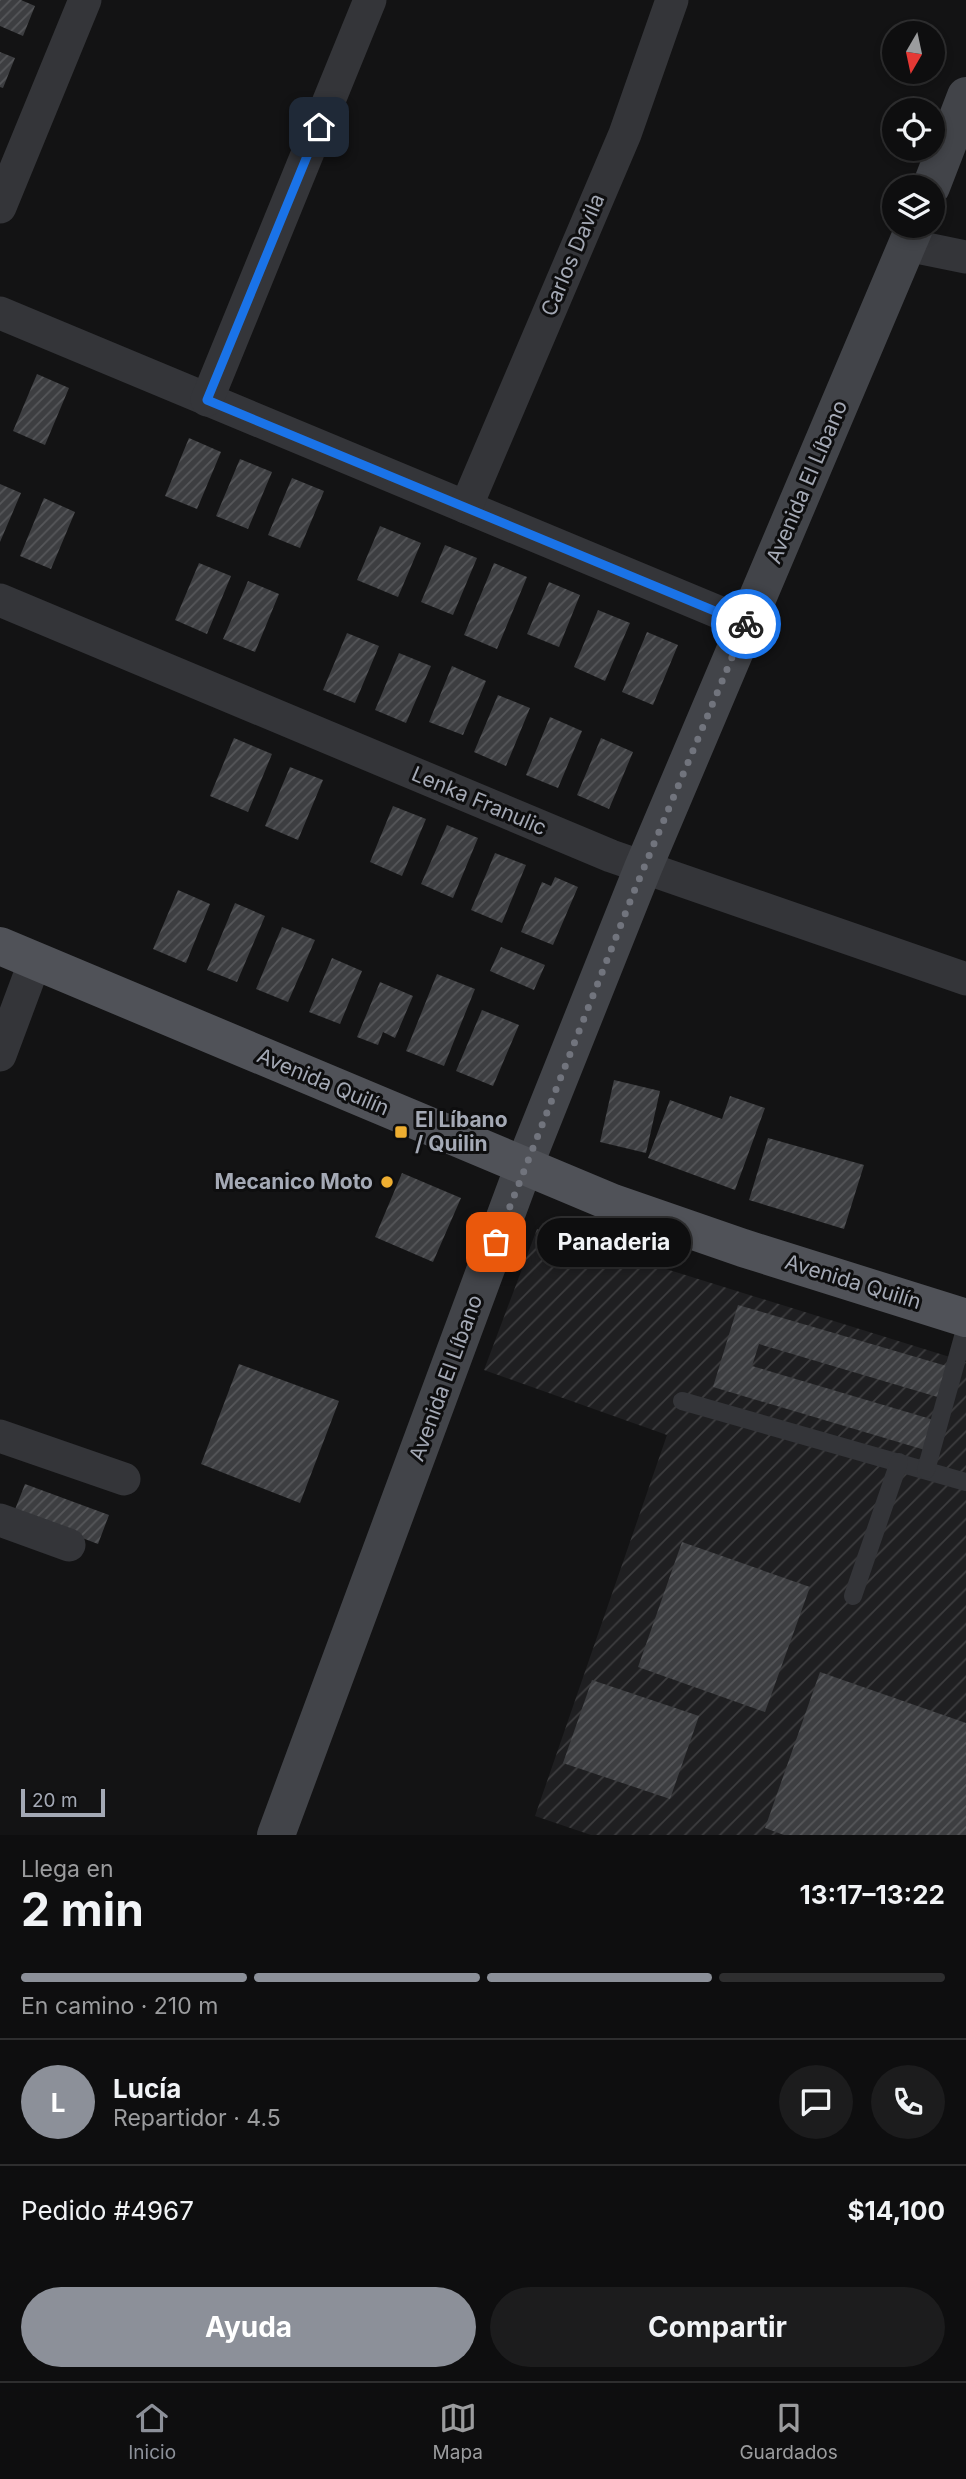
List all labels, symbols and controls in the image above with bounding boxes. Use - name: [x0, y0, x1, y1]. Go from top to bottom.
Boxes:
- north arrow: [882, 21, 945, 84]
- map controls: [882, 21, 945, 238]
- pin: [289, 97, 349, 157]
- button: locate: [882, 98, 945, 161]
- icon: home: [300, 108, 338, 146]
- button: layers: [882, 175, 945, 238]
- street label: Carlos Davila: [536, 190, 610, 320]
- street label: Avenida El Líbano: [761, 396, 852, 567]
- courier: [711, 589, 781, 659]
- icon: bike: [727, 605, 765, 643]
- street label: Lenka Franulic: [408, 761, 550, 840]
- street label: Avenida Quilín: [253, 1043, 393, 1121]
- place label: El Líbano / Quilin: [415, 1107, 508, 1156]
- marker: El Líbano / Quilin: [393, 1124, 409, 1140]
- place label: Mecanico Moto: [214, 1169, 373, 1194]
- marker: Mecanico Moto: [379, 1174, 395, 1190]
- pin: [466, 1212, 526, 1272]
- callout: Panaderia: [538, 1218, 692, 1266]
- icon: bag: [477, 1223, 515, 1261]
- text: Panaderia: [558, 1228, 670, 1256]
- street label: Avenida Quilín: [782, 1249, 924, 1314]
- street label: Avenida El Líbano: [404, 1291, 487, 1464]
- scale bar: [21, 1786, 105, 1818]
- text: 20 m: [32, 1789, 78, 1812]
- text: Llega en: [21, 1855, 113, 1883]
- text: 13:17–13:22: [800, 1879, 945, 1910]
- text: 2 min: [21, 1881, 144, 1937]
- text: En camino · 210 m: [21, 1992, 218, 2020]
- button: chat: [779, 2065, 853, 2139]
- button: phone: [871, 2065, 945, 2139]
- text: Lucía: [113, 2073, 181, 2104]
- text: L: [51, 2087, 65, 2118]
- text: Repartidor · 4.5: [113, 2104, 281, 2132]
- text: Pedido #4967: [21, 2195, 194, 2226]
- text: $14,100: [847, 2195, 945, 2226]
- button: Ayuda: [21, 2287, 476, 2367]
- button: Compartir: [490, 2287, 945, 2367]
- tab: Inicio: [128, 2399, 176, 2464]
- tab: Mapa: [433, 2399, 483, 2464]
- tab: Guardados: [739, 2399, 838, 2464]

